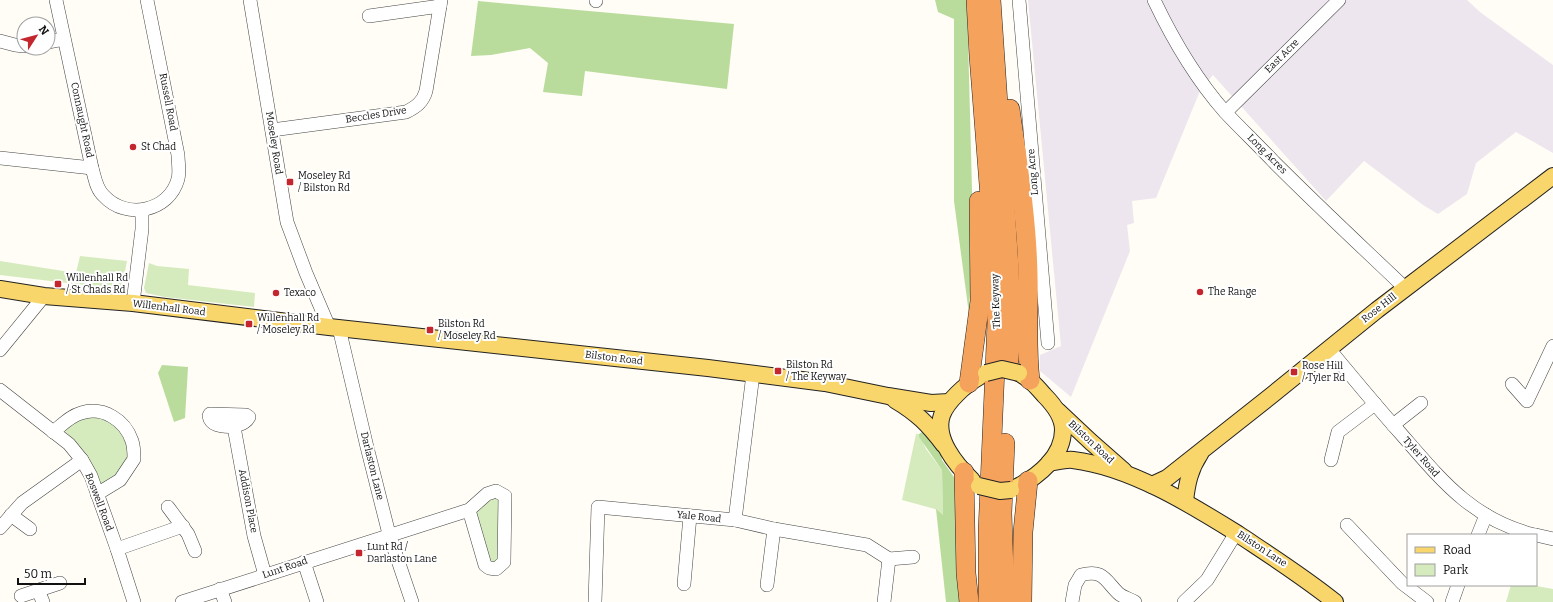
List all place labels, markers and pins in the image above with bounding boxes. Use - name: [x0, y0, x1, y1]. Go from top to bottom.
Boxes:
- place label: St Chad: [141, 141, 176, 153]
- marker: St Chad: [128, 142, 138, 152]
- place label: Moseley Rd / Bilston Rd: [298, 170, 351, 194]
- marker: Moseley Rd / Bilston Rd: [285, 177, 295, 187]
- place label: Willenhall Rd / St Chads Rd: [66, 272, 128, 296]
- marker: Willenhall Rd / St Chads Rd: [53, 279, 63, 289]
- place label: The Range: [1208, 286, 1257, 298]
- place label: Texaco: [284, 287, 316, 299]
- marker: The Range: [1195, 287, 1205, 297]
- marker: Texaco: [271, 288, 281, 298]
- place label: Willenhall Rd / Moseley Rd: [257, 312, 319, 336]
- place label: Bilston Rd / Moseley Rd: [438, 318, 496, 342]
- marker: Willenhall Rd / Moseley Rd: [244, 319, 254, 329]
- marker: Bilston Rd / Moseley Rd: [425, 325, 435, 335]
- place label: Bilston Rd / The Keyway: [786, 359, 847, 383]
- place label: Rose Hill / Tyler Rd: [1302, 360, 1345, 384]
- marker: Bilston Rd / The Keyway: [773, 366, 783, 376]
- marker: Rose Hill / Tyler Rd: [1289, 367, 1299, 377]
- place label: Lunt Rd / Darlaston Lane: [367, 541, 437, 565]
- marker: Lunt Rd / Darlaston Lane: [354, 548, 364, 558]

